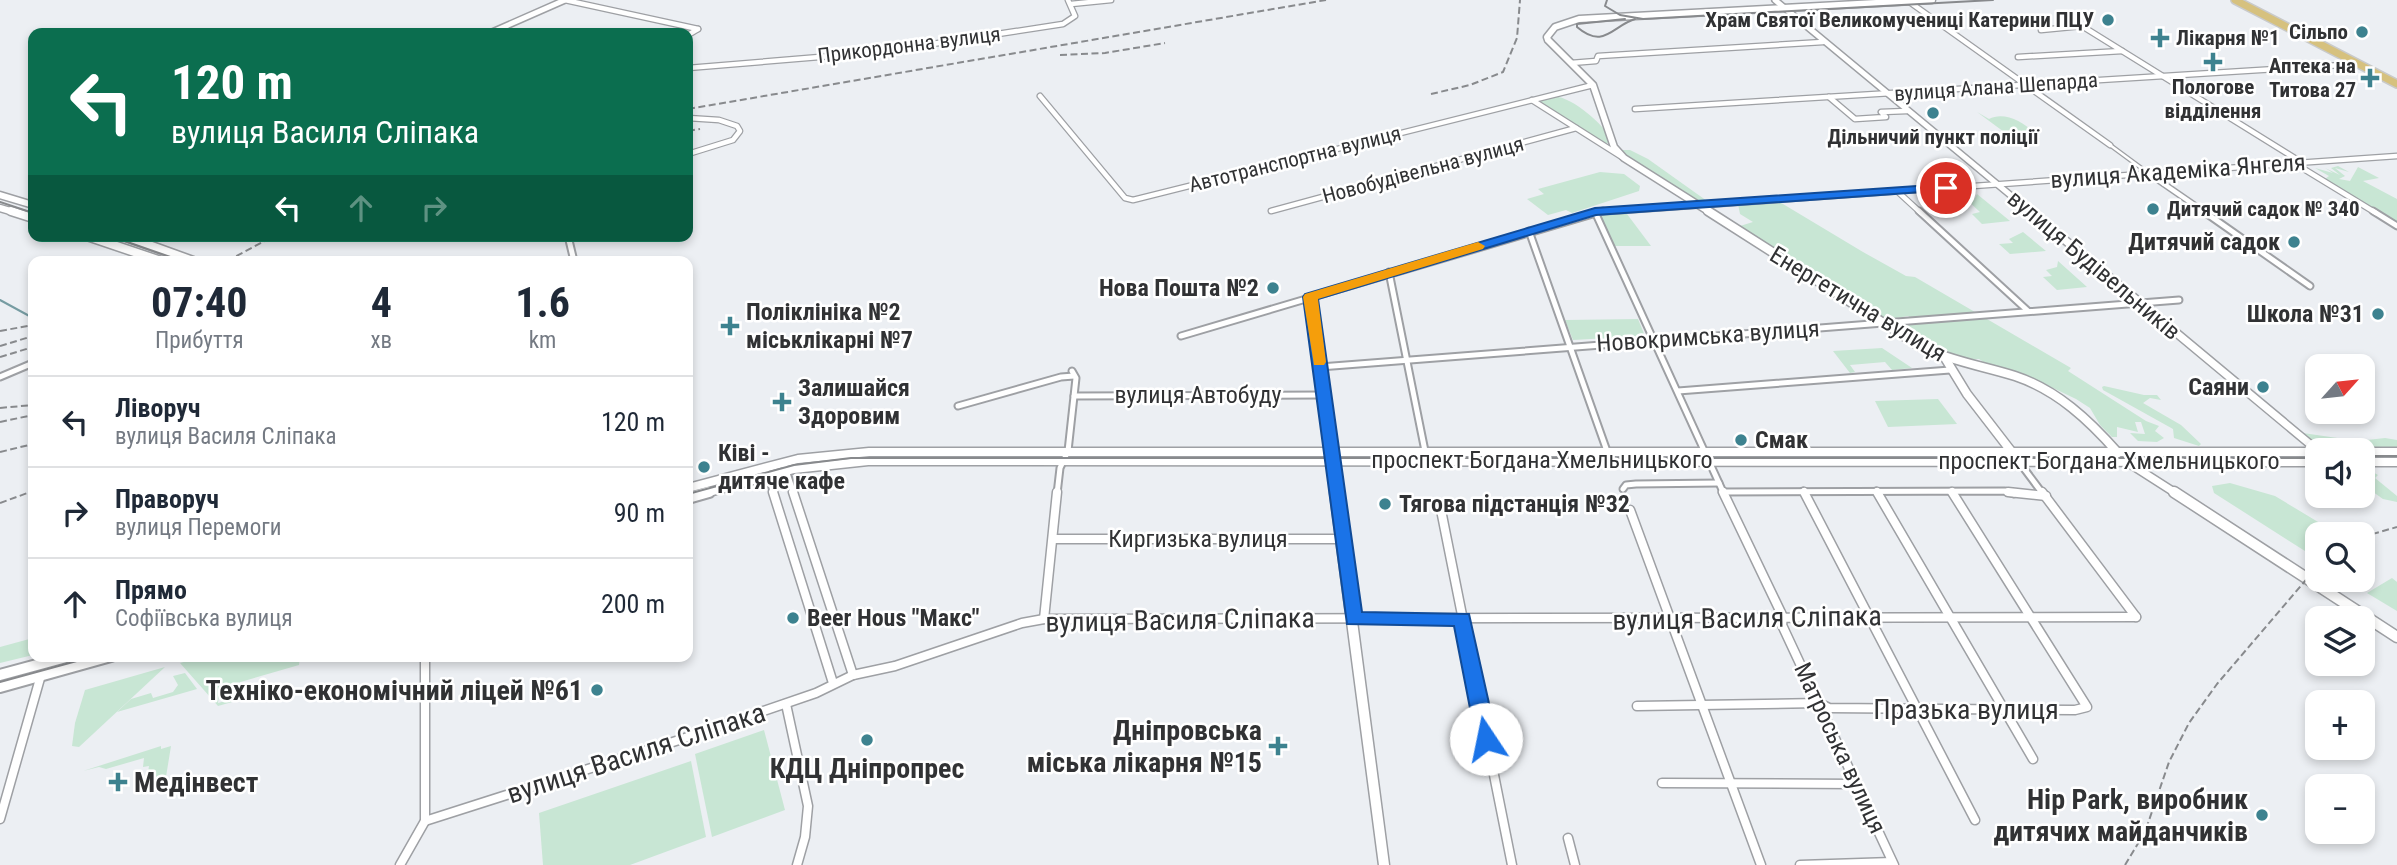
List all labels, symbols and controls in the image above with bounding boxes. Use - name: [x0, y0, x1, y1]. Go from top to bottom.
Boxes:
- place label: Храм Святої Великомучениці Катерини ПЦУ: [1705, 8, 2094, 32]
- marker: Храм Святої Великомучениці Катерини ПЦУ: [2100, 12, 2116, 28]
- place label: Сільпо: [2289, 20, 2348, 44]
- street label: Прикордонна вулиця: [816, 22, 1002, 68]
- marker: Сільпо: [2354, 24, 2370, 40]
- place label: Лікарня №1: [2176, 26, 2280, 50]
- marker: Лікарня №1: [2150, 28, 2170, 48]
- marker: Пологове відділення: [2203, 52, 2223, 72]
- text: 120 m: [171, 54, 293, 111]
- place label: Аптека на Титова 27: [2269, 54, 2356, 102]
- icon: left: [56, 56, 147, 147]
- street label: вулиця Алана Шепарда: [1893, 68, 2099, 106]
- marker: Аптека на Титова 27: [2362, 70, 2378, 86]
- place label: Пологове відділення: [2165, 75, 2261, 123]
- marker: Дільничий пункт поліції: [1925, 105, 1941, 121]
- text: вулиця Василя Сліпака: [171, 113, 479, 151]
- street label: Автотранспортна вулиця: [1186, 121, 1404, 197]
- place label: Дільничий пункт поліції: [1827, 125, 2040, 149]
- street label: Новобудівельна вулиця: [1320, 132, 1526, 208]
- street label: вулиця Академіка Янгеля: [2049, 148, 2307, 194]
- pin: [1916, 158, 1976, 218]
- icon: arrive: [1927, 169, 1965, 207]
- street label: вулиця Будівельників: [2002, 184, 2186, 346]
- icon: left: [269, 189, 307, 227]
- icon: ahead: [342, 189, 380, 227]
- icon: right: [415, 189, 453, 227]
- place label: Дитячий садок № 340: [2167, 197, 2360, 221]
- marker: Дитячий садок № 340: [2145, 201, 2161, 217]
- place label: Дитячий садок: [2128, 228, 2280, 256]
- marker: Дитячий садок: [2286, 234, 2302, 250]
- street label: Енергетична вулиця: [1765, 240, 1951, 368]
- place label: Нова Пошта №2: [1099, 274, 1259, 302]
- text: 07:40: [151, 278, 247, 327]
- text: 4: [371, 278, 392, 327]
- text: 1.6: [515, 278, 570, 327]
- marker: Нова Пошта №2: [1265, 280, 1281, 296]
- place label: Поліклініка №2 міськлікарні №7: [746, 298, 913, 354]
- place label: Школа №31: [2247, 300, 2364, 328]
- marker: Школа №31: [2370, 306, 2386, 322]
- street label: Новокримська вулиця: [1596, 314, 1820, 358]
- marker: Поліклініка №2 міськлікарні №7: [720, 316, 740, 336]
- text: Прибуття: [155, 327, 244, 354]
- text: хв: [371, 327, 392, 354]
- text: km: [529, 327, 556, 354]
- north arrow: [2305, 354, 2375, 424]
- map controls: [2305, 354, 2375, 844]
- place label: Саяни: [2188, 373, 2249, 401]
- place label: Залишайся Здоровим: [798, 374, 910, 430]
- marker: Саяни: [2255, 379, 2271, 395]
- street label: вулиця Автобуду: [1114, 381, 1282, 409]
- marker: Залишайся Здоровим: [772, 392, 792, 412]
- text: Ліворуч: [115, 393, 200, 423]
- icon: left: [56, 403, 94, 441]
- text: 120 m: [601, 407, 665, 437]
- text: вулиця Василя Сліпака: [115, 423, 336, 450]
- place label: Смак: [1755, 426, 1808, 454]
- marker: Смак: [1733, 432, 1749, 448]
- button: sound: [2305, 438, 2375, 508]
- place label: Ківі - дитяче кафе: [718, 439, 845, 495]
- street label: проспект Богдана Хмельницького: [1371, 446, 1713, 474]
- street label: проспект Богдана Хмельницького: [1938, 447, 2280, 475]
- marker: Ківі - дитяче кафе: [696, 459, 712, 475]
- text: Праворуч: [115, 484, 219, 514]
- place label: Тягова пiдстанцiя №32: [1399, 490, 1630, 518]
- icon: right: [56, 494, 94, 532]
- marker: Тягова пiдстанцiя №32: [1377, 496, 1393, 512]
- text: 90 m: [614, 498, 665, 528]
- text: вулиця Перемоги: [115, 514, 281, 541]
- button: search: [2305, 522, 2375, 592]
- street label: Киргизька вулиця: [1108, 525, 1288, 553]
- text: Прямо: [115, 575, 187, 605]
- icon: ahead: [56, 585, 94, 623]
- text: 200 m: [601, 589, 665, 619]
- street label: вулиця Василя Сліпака: [1612, 599, 1882, 637]
- street label: вулиця Василя Сліпака: [1045, 601, 1315, 639]
- place label: Beer Hous "Макс": [807, 604, 980, 632]
- text: Софіївська вулиця: [115, 605, 293, 632]
- button: layers: [2305, 606, 2375, 676]
- marker: Beer Hous "Макс": [785, 610, 801, 626]
- street label: Матроська вулиця: [1788, 658, 1892, 838]
- place label: Техніко-економічний ліцей №61: [205, 674, 583, 707]
- marker: Техніко-економічний ліцей №61: [589, 682, 605, 698]
- button: +: [2305, 690, 2375, 760]
- street label: Празька вулиця: [1873, 693, 2059, 726]
- street label: вулиця Василя Сліпака: [503, 696, 769, 810]
- position arrow: [1449, 702, 1523, 776]
- place label: Дніпровська міська лікарня №15: [1027, 714, 1262, 779]
- marker: КДЦ Дніпропрес: [859, 732, 875, 748]
- marker: Дніпровська міська лікарня №15: [1268, 736, 1288, 756]
- place label: КДЦ Дніпропрес: [770, 752, 964, 785]
- place label: Медінвест: [134, 766, 259, 799]
- marker: Медінвест: [108, 772, 128, 792]
- button: −: [2305, 774, 2375, 844]
- place label: Hip Park, виробник дитячих майданчиків: [1994, 783, 2248, 848]
- marker: Hip Park, виробник дитячих майданчиків: [2254, 807, 2270, 823]

